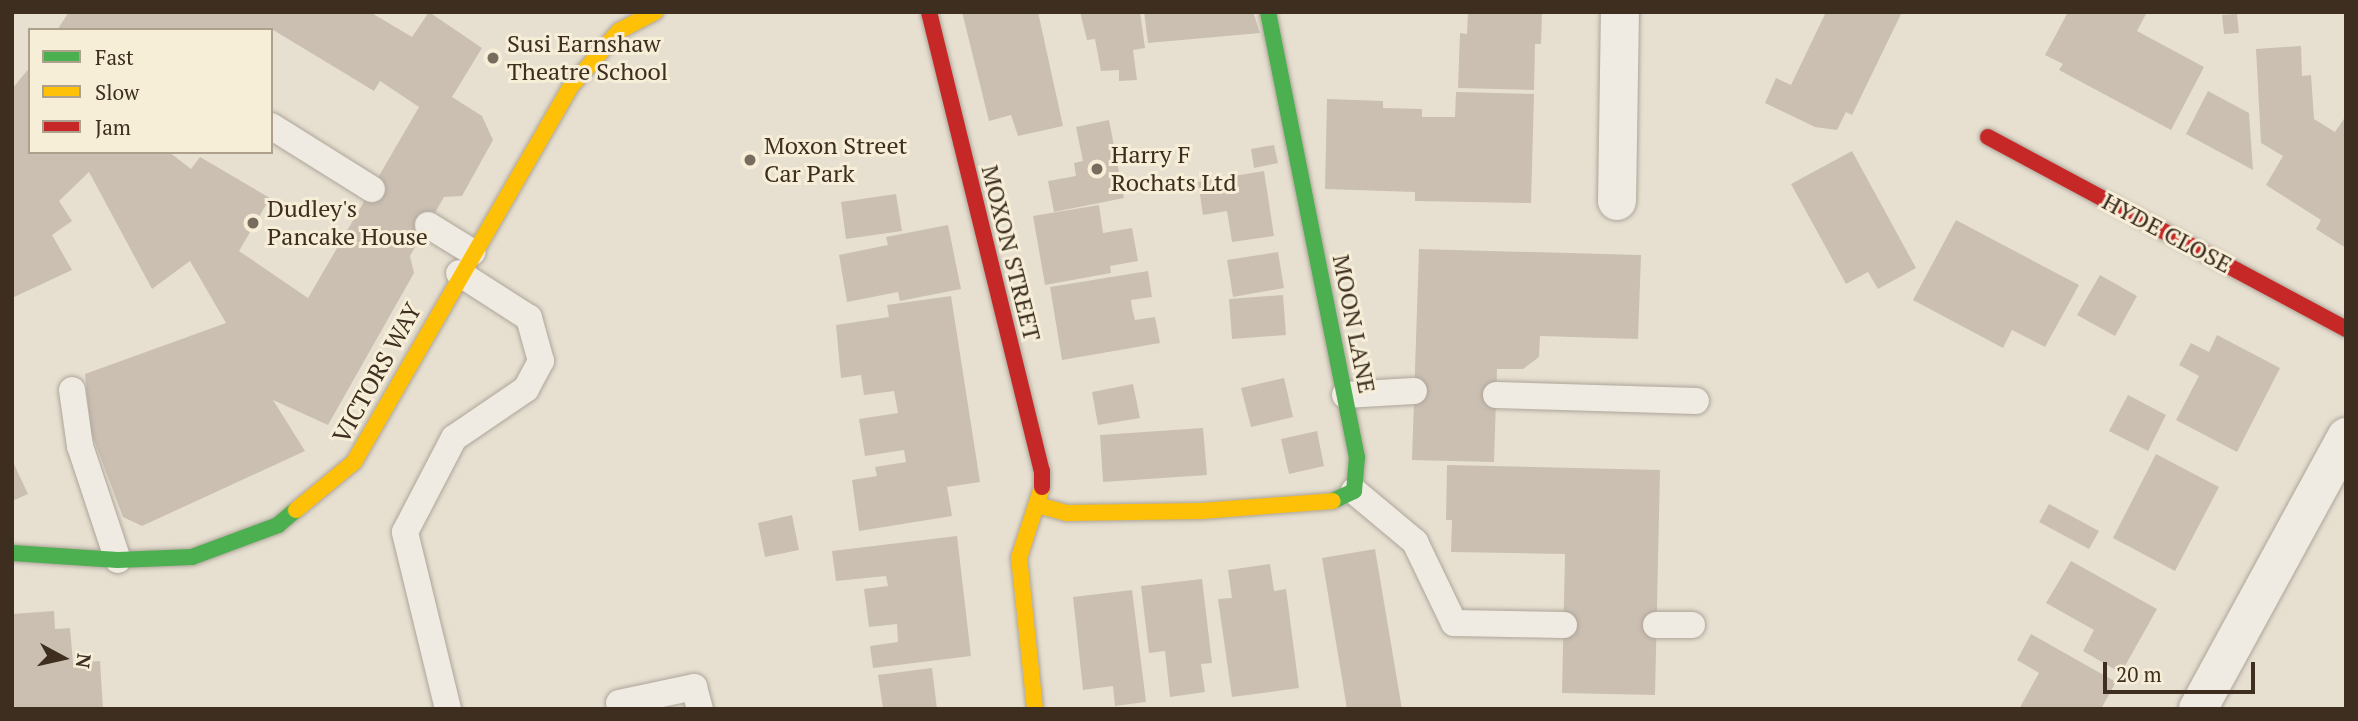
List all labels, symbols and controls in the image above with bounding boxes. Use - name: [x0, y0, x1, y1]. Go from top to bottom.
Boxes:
- legend: [28, 28, 273, 154]
- place label: Susi Earnshaw Theatre School: [507, 30, 668, 86]
- text: Fast: [95, 43, 134, 71]
- marker: Susi Earnshaw Theatre School: [485, 50, 501, 66]
- text: Slow: [95, 78, 139, 106]
- text: Jam: [95, 113, 131, 141]
- place label: Moxon Street Car Park: [764, 132, 907, 188]
- place label: Harry F Rochats Ltd: [1111, 141, 1236, 197]
- marker: Moxon Street Car Park: [742, 152, 758, 168]
- marker: Harry F Rochats Ltd: [1089, 161, 1105, 177]
- street label: MOXON STREET: [975, 162, 1047, 344]
- street label: HYDE CLOSE: [2097, 187, 2237, 279]
- place label: Dudley's Pancake House: [267, 195, 428, 251]
- marker: Dudley's Pancake House: [245, 215, 261, 231]
- street label: MOON LANE: [1326, 252, 1382, 396]
- street label: VICTORS WAY: [327, 298, 427, 448]
- north arrow: [28, 623, 98, 693]
- scale bar: [2106, 648, 2258, 692]
- text: N: [71, 652, 98, 670]
- text: 20 m: [2116, 660, 2162, 688]

